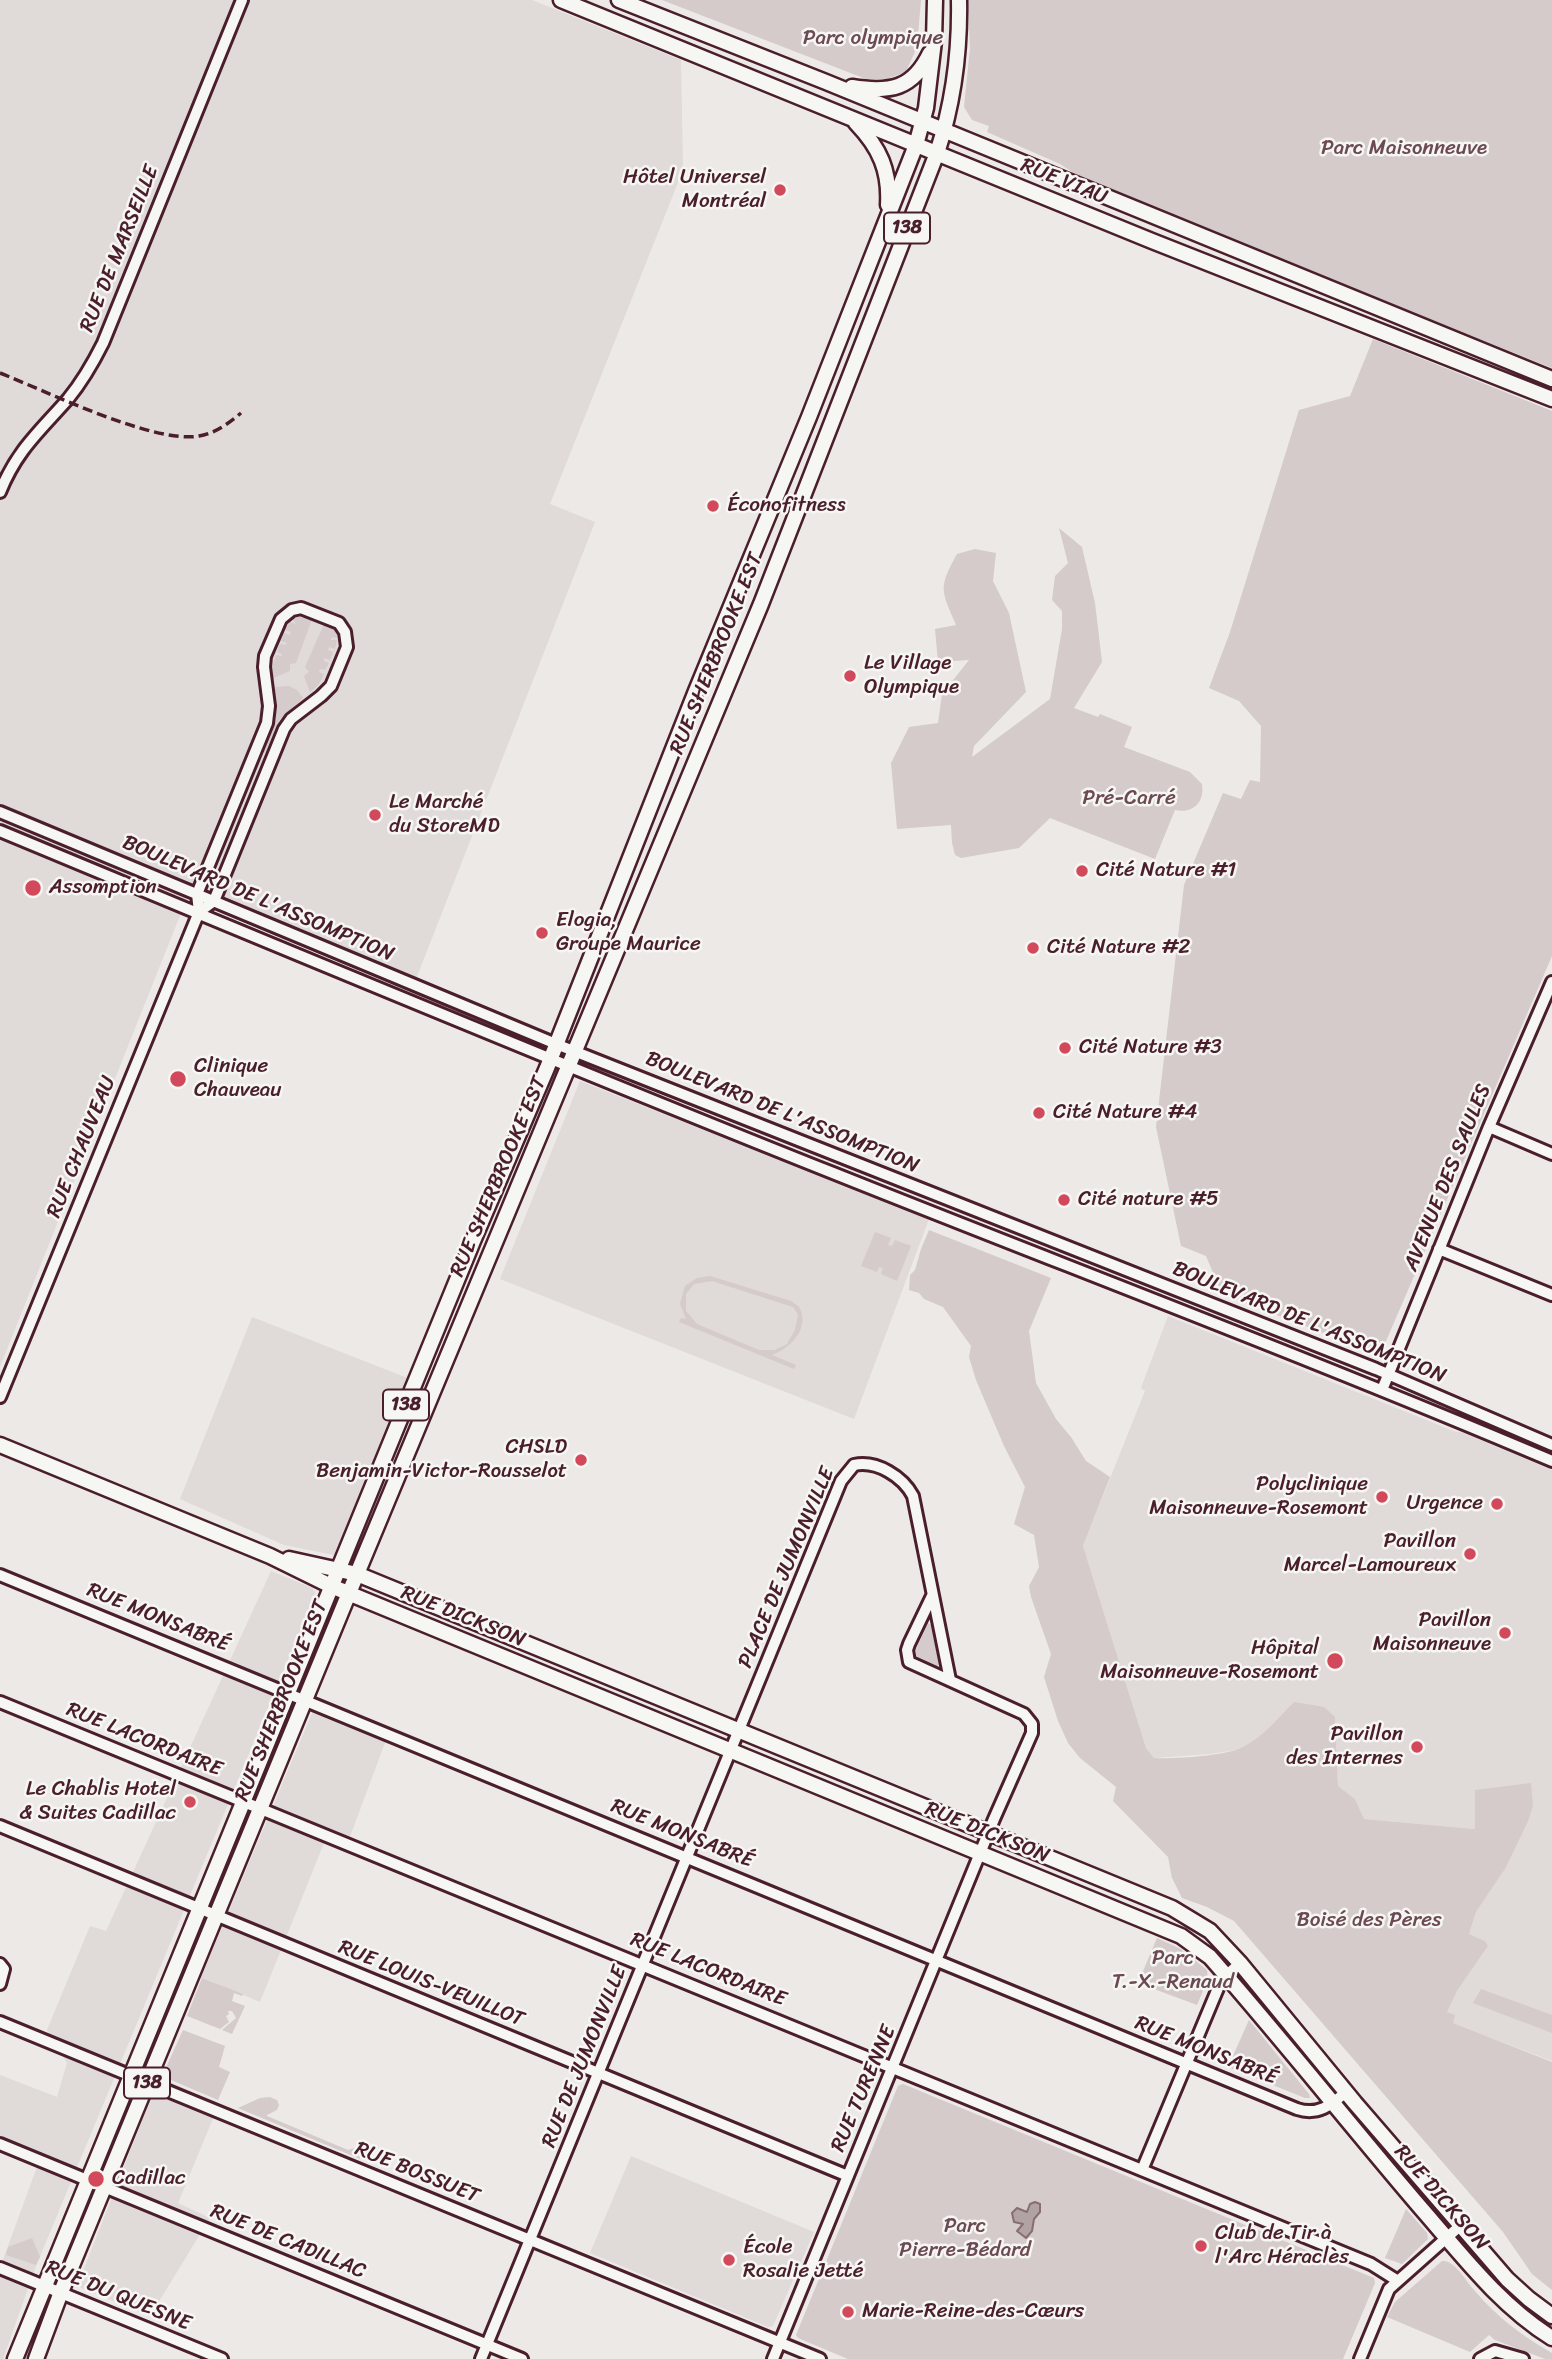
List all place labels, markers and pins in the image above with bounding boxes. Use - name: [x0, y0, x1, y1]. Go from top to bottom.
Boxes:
- place label: Hôtel Universel Montréal: [623, 165, 766, 215]
- marker: Hôtel Universel Montréal: [772, 182, 788, 198]
- place label: Éconofitness: [727, 493, 846, 519]
- marker: Éconofitness: [705, 498, 721, 514]
- place label: Le Village Olympique: [864, 651, 959, 701]
- marker: Le Village Olympique: [842, 668, 858, 684]
- place label: Le Marché du StoreMD: [389, 790, 500, 840]
- marker: Le Marché du StoreMD: [367, 807, 383, 823]
- place label: Cité Nature #1: [1096, 858, 1236, 884]
- marker: Cité Nature #1: [1074, 863, 1090, 879]
- place label: Assomption: [49, 875, 157, 901]
- marker: Assomption: [23, 878, 43, 898]
- place label: Elogia, Groupe Maurice: [556, 908, 701, 958]
- marker: Elogia, Groupe Maurice: [534, 925, 550, 941]
- place label: Cité Nature #2: [1047, 935, 1190, 961]
- marker: Cité Nature #2: [1025, 940, 1041, 956]
- place label: Cité Nature #3: [1079, 1035, 1222, 1061]
- marker: Cité Nature #3: [1057, 1040, 1073, 1056]
- place label: Clinique Chauveau: [194, 1054, 282, 1104]
- marker: Clinique Chauveau: [168, 1069, 188, 1089]
- place label: Cité Nature #4: [1053, 1100, 1197, 1126]
- marker: Cité Nature #4: [1031, 1105, 1047, 1121]
- place label: Cité nature #5: [1078, 1187, 1219, 1213]
- marker: Cité nature #5: [1056, 1192, 1072, 1208]
- place label: CHSLD Benjamin-Victor-Rousselot: [316, 1435, 567, 1485]
- marker: CHSLD Benjamin-Victor-Rousselot: [573, 1452, 589, 1468]
- place label: Polyclinique Maisonneuve-Rosemont: [1149, 1472, 1368, 1522]
- marker: Polyclinique Maisonneuve-Rosemont: [1374, 1489, 1390, 1505]
- place label: Urgence: [1406, 1491, 1483, 1517]
- marker: Urgence: [1489, 1496, 1505, 1512]
- place label: Pavillon Marcel-Lamoureux: [1284, 1529, 1456, 1579]
- marker: Pavillon Marcel-Lamoureux: [1462, 1546, 1478, 1562]
- place label: Pavillon Maisonneuve: [1373, 1608, 1491, 1658]
- marker: Pavillon Maisonneuve: [1497, 1625, 1513, 1641]
- place label: Hôpital Maisonneuve-Rosemont: [1100, 1636, 1319, 1686]
- marker: Hôpital Maisonneuve-Rosemont: [1325, 1651, 1345, 1671]
- place label: Pavillon des Internes: [1286, 1722, 1403, 1772]
- marker: Pavillon des Internes: [1409, 1739, 1425, 1755]
- place label: Le Chablis Hotel & Suites Cadillac: [19, 1777, 176, 1827]
- marker: Le Chablis Hotel & Suites Cadillac: [182, 1794, 198, 1810]
- place label: Cadillac: [112, 2166, 185, 2192]
- marker: Cadillac: [86, 2169, 106, 2189]
- place label: Club de Tir à l'Arc Héraclès: [1215, 2221, 1349, 2271]
- place label: École Rosalie Jetté: [743, 2235, 863, 2285]
- marker: Club de Tir à l'Arc Héraclès: [1193, 2238, 1209, 2254]
- marker: École Rosalie Jetté: [721, 2252, 737, 2268]
- place label: Marie-Reine-des-Cœurs: [862, 2299, 1084, 2325]
- marker: Marie-Reine-des-Cœurs: [840, 2304, 856, 2320]

